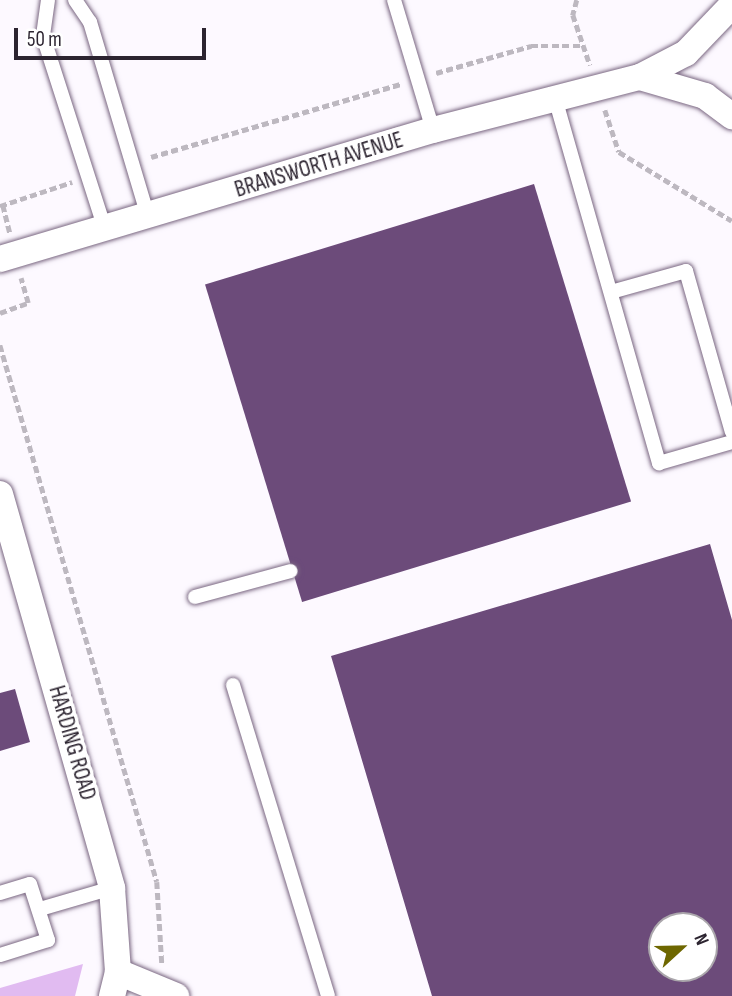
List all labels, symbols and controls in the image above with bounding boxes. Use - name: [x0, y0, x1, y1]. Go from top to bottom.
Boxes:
- scale bar: [18, 14, 210, 58]
- text: 50 m: [27, 27, 62, 52]
- street label: BRANSWORTH AVENUE: [231, 126, 407, 204]
- street label: HARDING ROAD: [42, 683, 102, 803]
- north arrow: [648, 912, 718, 982]
- text: N: [689, 931, 714, 949]

